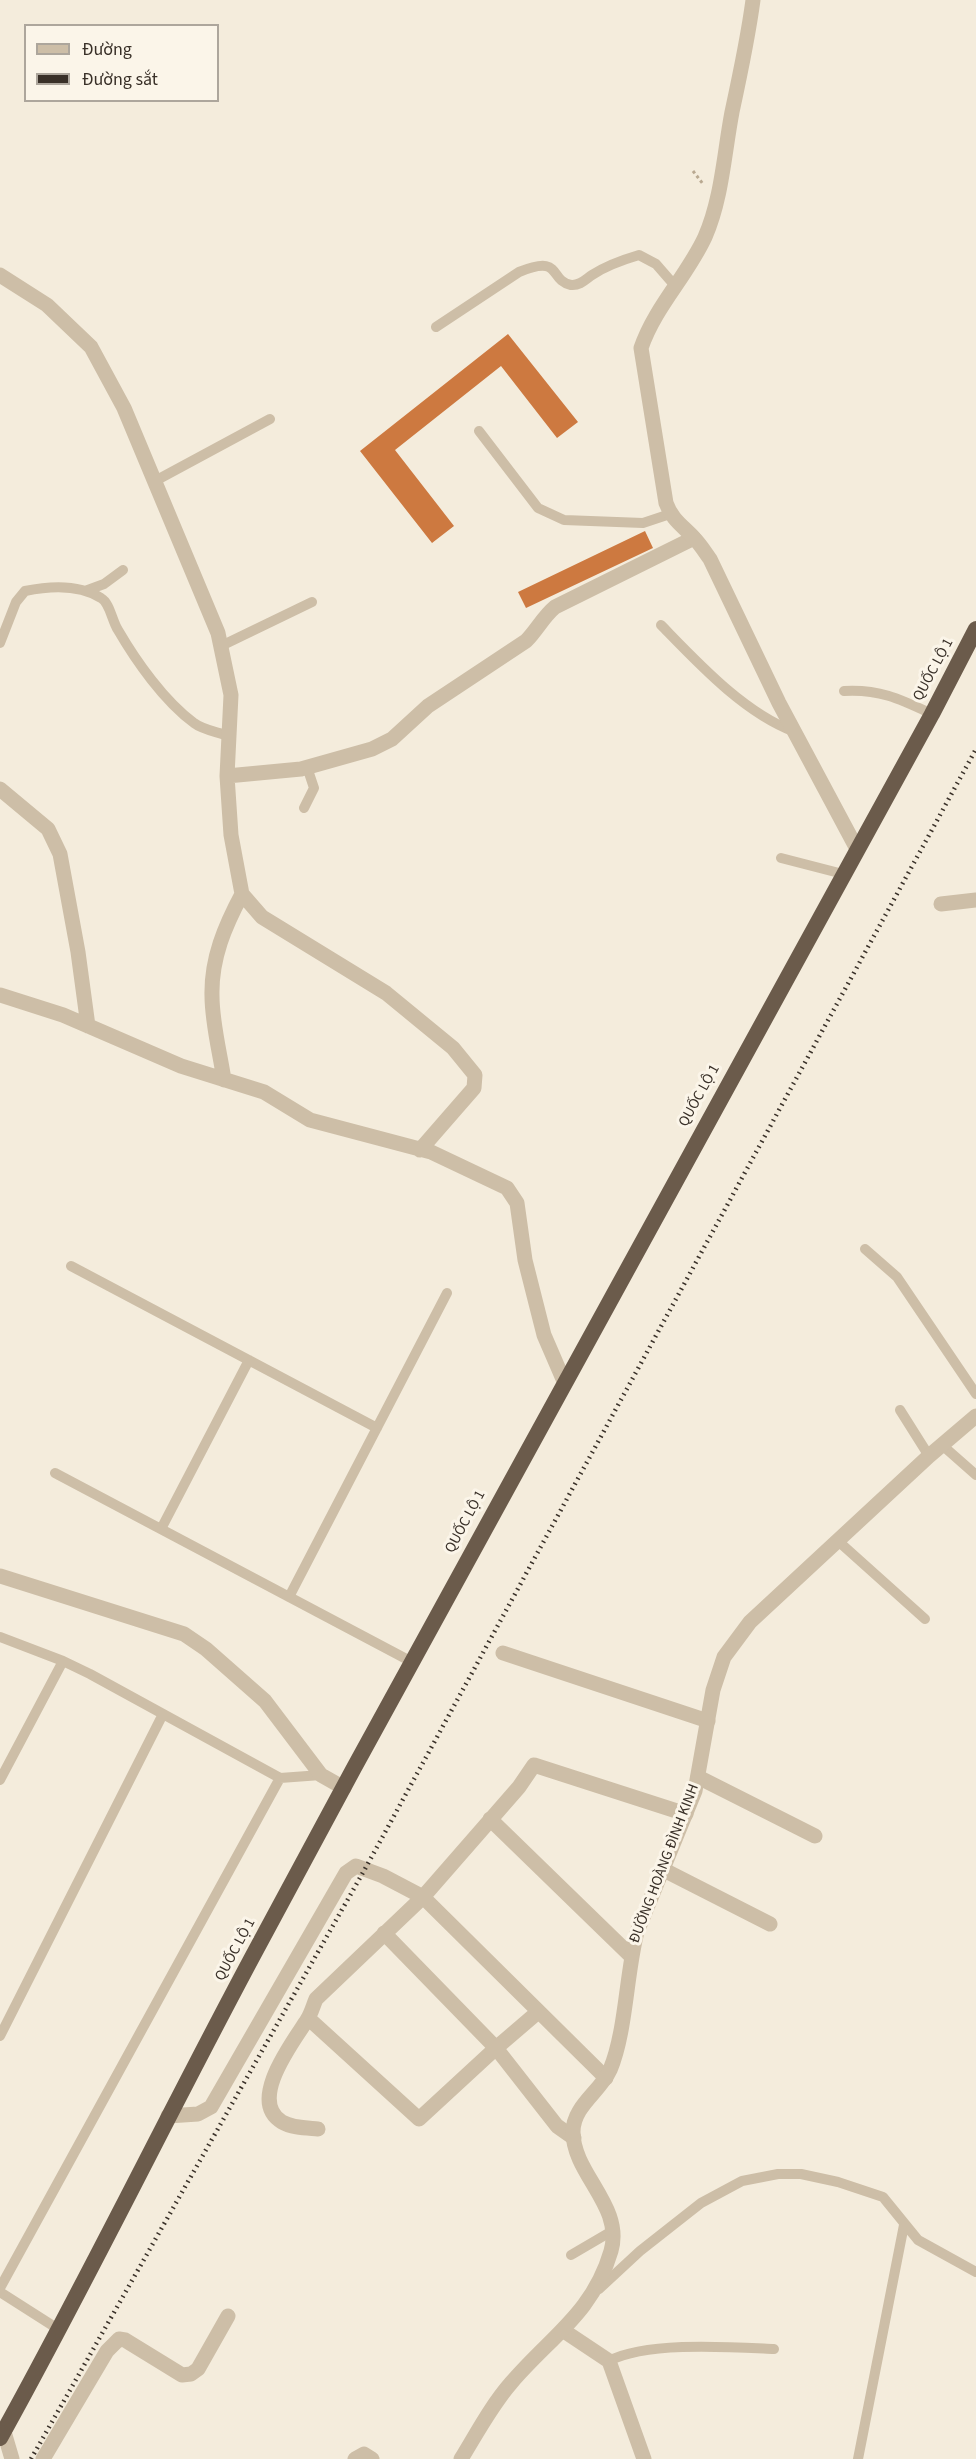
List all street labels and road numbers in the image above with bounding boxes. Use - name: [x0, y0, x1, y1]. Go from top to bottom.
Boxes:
- street label: QUỐC LỘ 1: [910, 636, 958, 704]
- street label: QUỐC LỘ 1: [676, 1062, 724, 1130]
- street label: QUỐC LỘ 1: [442, 1488, 490, 1556]
- street label: ĐƯỜNG HOÀNG ĐÌNH KINH: [626, 1782, 704, 1946]
- street label: QUỐC LỘ 1: [212, 1916, 260, 1984]

